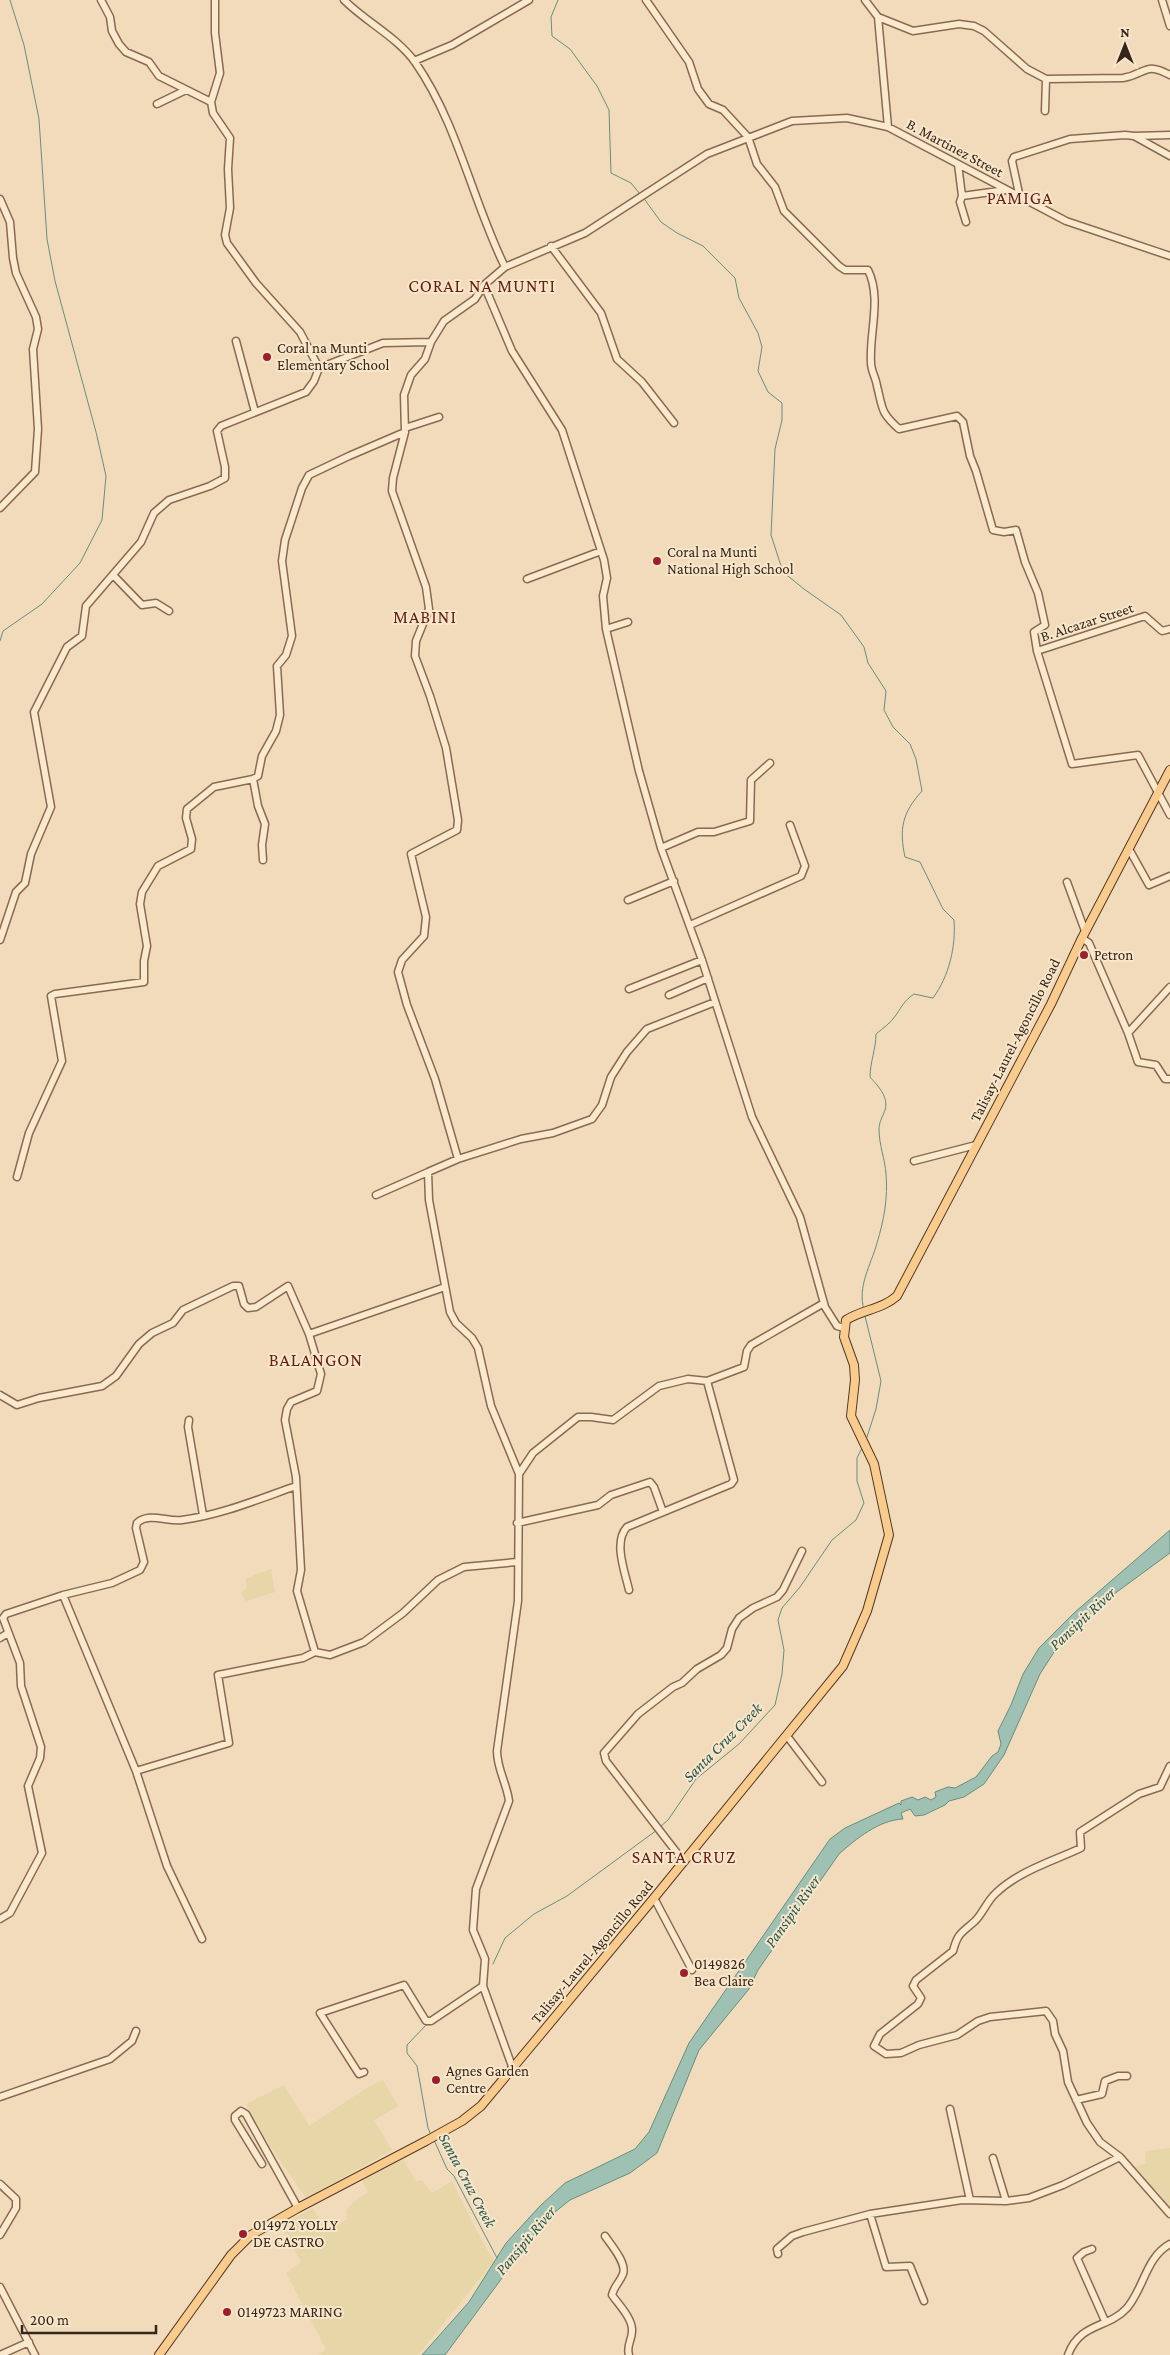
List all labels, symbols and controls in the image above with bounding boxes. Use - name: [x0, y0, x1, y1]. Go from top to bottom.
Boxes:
- north arrow: [1100, 20, 1150, 70]
- text: N: [1120, 24, 1130, 40]
- street label: B. Martinez Street: [904, 116, 1007, 181]
- district label: PAMIGA: [987, 188, 1053, 208]
- district label: CORAL NA MUNTI: [408, 276, 556, 296]
- place label: Coral na Munti Elementary School: [277, 340, 389, 374]
- marker: Coral na Munti Elementary School: [261, 351, 273, 363]
- place label: Coral na Munti National High School: [667, 544, 794, 578]
- marker: Coral na Munti National High School: [651, 555, 663, 567]
- street label: B. Alcazar Street: [1039, 599, 1136, 645]
- district label: MABINI: [393, 607, 457, 627]
- place label: Petron: [1094, 947, 1133, 963]
- marker: Petron: [1078, 949, 1090, 961]
- street label: Talisay-Laurel-Agoncillo Road: [967, 956, 1064, 1125]
- district label: BALANGON: [269, 1350, 363, 1370]
- water label: Pansipit River: [1046, 1583, 1120, 1654]
- water label: Santa Cruz Creek: [679, 1699, 766, 1785]
- district label: SANTA CRUZ: [632, 1847, 736, 1867]
- water label: Pansipit River: [761, 1872, 824, 1951]
- street label: Talisay-Laurel-Agoncillo Road: [528, 1878, 657, 2027]
- place label: 0149826 Bea Claire: [694, 1956, 754, 1989]
- marker: 0149826 Bea Claire: [678, 1967, 690, 1979]
- place label: Agnes Garden Centre: [446, 2063, 529, 2096]
- marker: Agnes Garden Centre: [430, 2074, 442, 2086]
- water label: Santa Cruz Creek: [436, 2130, 500, 2231]
- water label: Pansipit River: [492, 2203, 560, 2278]
- place label: 014972 YOLLY DE CASTRO: [253, 2217, 338, 2250]
- marker: 014972 YOLLY DE CASTRO: [237, 2228, 249, 2240]
- scale bar: [22, 2302, 156, 2334]
- place label: 0149723 MARING: [237, 2304, 342, 2320]
- marker: 0149723 MARING: [221, 2306, 233, 2318]
- text: 200 m: [30, 2312, 69, 2328]

